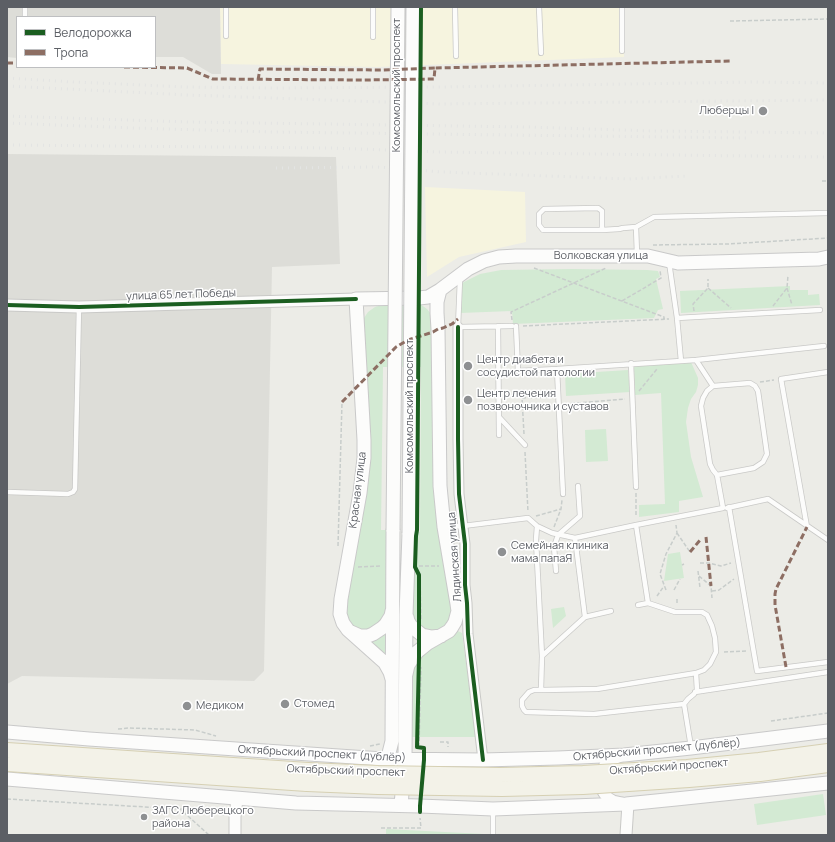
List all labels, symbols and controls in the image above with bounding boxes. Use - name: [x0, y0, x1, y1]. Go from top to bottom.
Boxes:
- legend: [16, 16, 156, 68]
- street label: Комсомольский проспект: [390, 18, 404, 152]
- text: Велодорожка: [54, 24, 132, 41]
- text: Тропа: [54, 44, 88, 61]
- place label: Люберцы I: [699, 104, 754, 118]
- marker: Люберцы I: [757, 105, 769, 117]
- street label: Волковская улица: [554, 249, 648, 263]
- street label: улица 65 лет Победы: [126, 286, 236, 304]
- street label: Комсомольский проспект: [403, 339, 417, 473]
- place label: Центр диабета и сосудистой патологии: [477, 353, 595, 379]
- marker: Центр диабета и сосудистой патологии: [462, 360, 474, 372]
- place label: Центр лечения позвоночника и суставов: [477, 387, 609, 413]
- marker: Центр лечения позвоночника и суставов: [462, 394, 474, 406]
- street label: Красная улица: [347, 451, 369, 529]
- street label: Лядинская улица: [445, 512, 465, 602]
- place label: Семейная клиника мама папаЯ: [511, 539, 609, 565]
- marker: Семейная клиника мама папаЯ: [496, 546, 508, 558]
- place label: Стомед: [294, 697, 334, 711]
- marker: Стомед: [279, 698, 291, 710]
- place label: Медиком: [196, 699, 244, 713]
- marker: Медиком: [181, 700, 193, 712]
- street label: Октябрьский проспект (дублёр): [573, 736, 741, 764]
- street label: Октябрьский проспект (дублёр): [238, 743, 406, 765]
- street label: Октябрьский проспект: [609, 756, 729, 778]
- street label: Октябрьский проспект: [286, 762, 406, 780]
- place label: ЗАГС Люберецкого района: [152, 804, 254, 830]
- marker: ЗАГС Люберецкого района: [139, 812, 149, 822]

